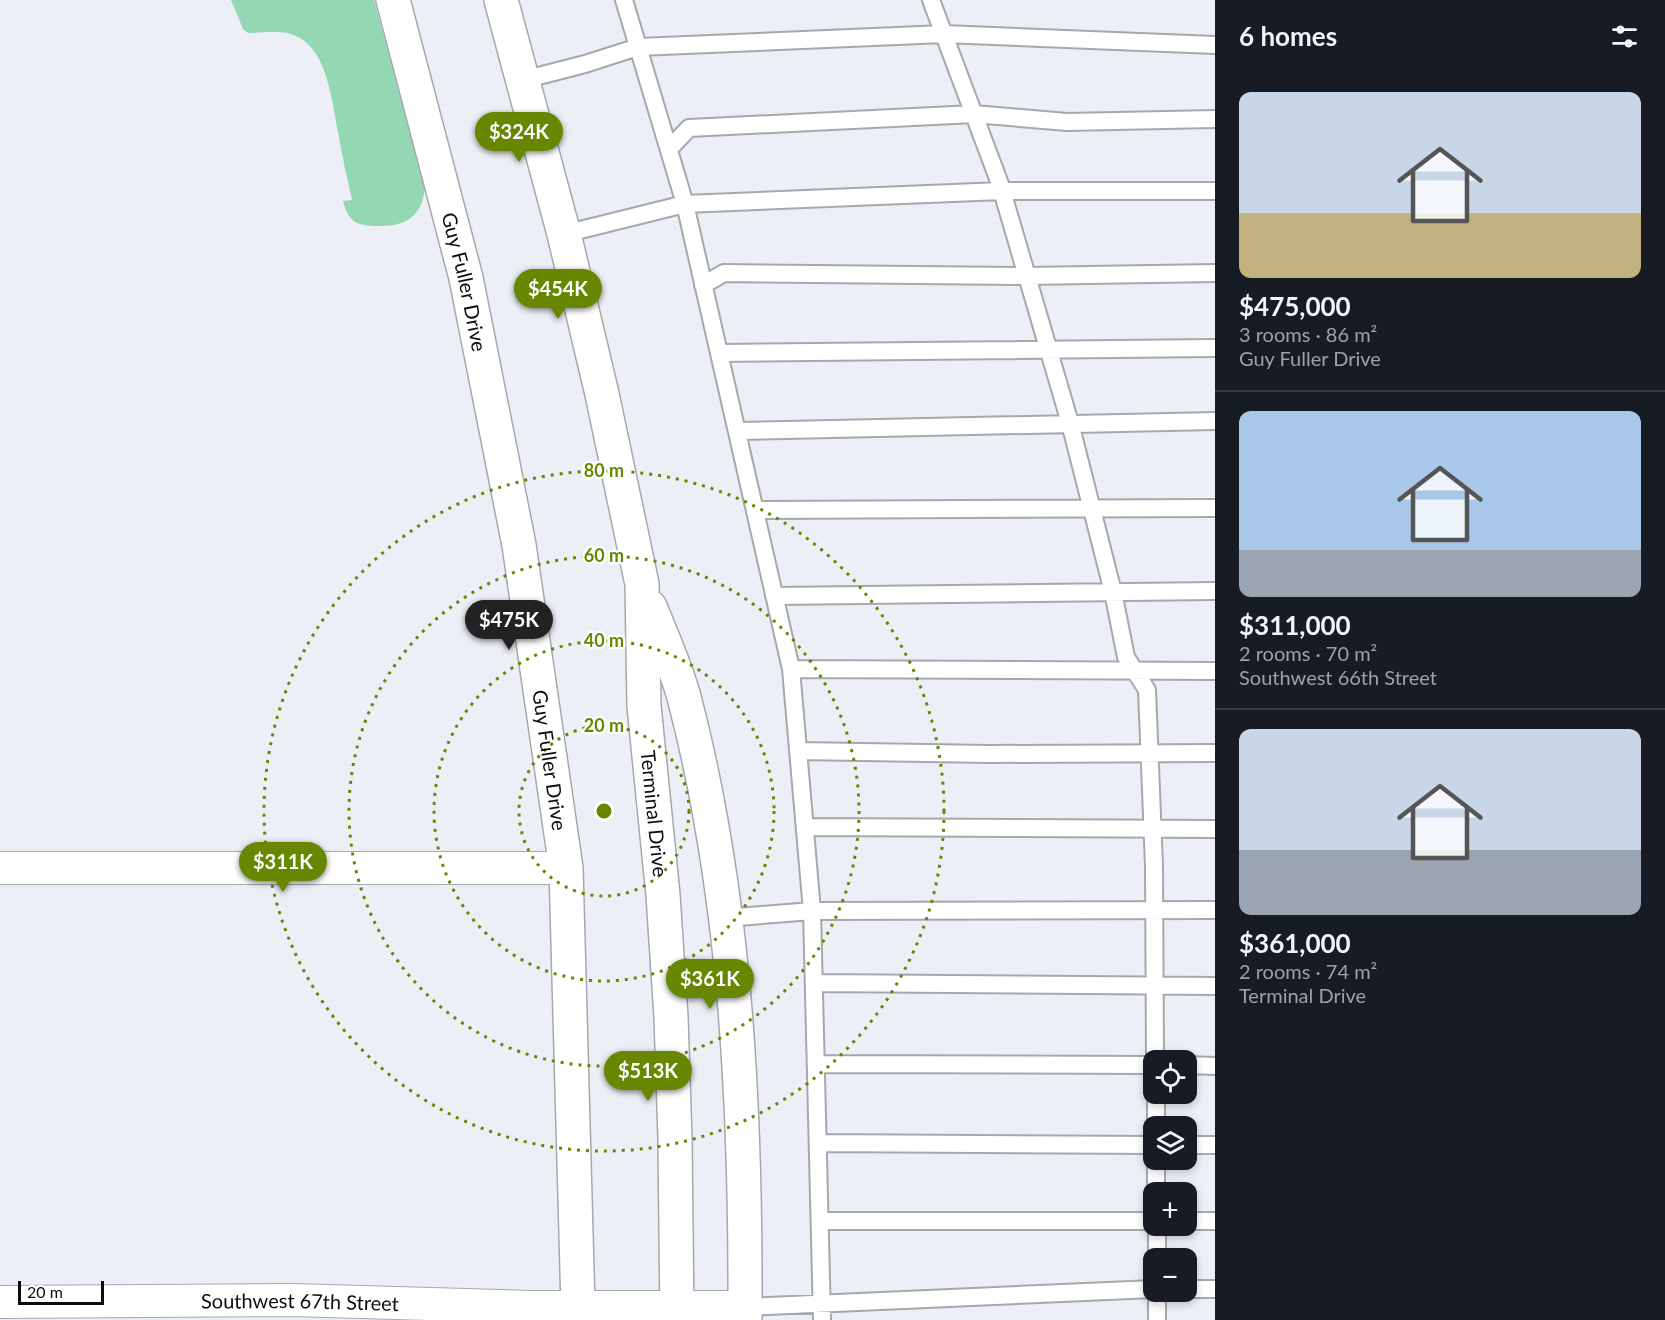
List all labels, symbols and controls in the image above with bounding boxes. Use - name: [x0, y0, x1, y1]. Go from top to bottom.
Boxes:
- text: 6 homes: [1239, 20, 1337, 52]
- icon: filters: [1608, 20, 1641, 53]
- pin: $324K: [477, 112, 561, 163]
- text: $324K: [489, 119, 549, 143]
- icon: home: [1386, 131, 1494, 239]
- street label: Guy Fuller Drive: [437, 210, 492, 353]
- pin: $454K: [516, 269, 600, 320]
- text: $454K: [528, 276, 588, 300]
- text: $475,000: [1239, 290, 1351, 322]
- text: 3 rooms · 86 m²: [1239, 322, 1377, 346]
- text: Guy Fuller Drive: [1239, 346, 1381, 370]
- icon: home: [1386, 450, 1494, 558]
- text: 80 m: [584, 459, 624, 481]
- text: 60 m: [584, 544, 624, 566]
- pin: $475K: [467, 600, 551, 651]
- text: $475K: [479, 607, 539, 631]
- text: $311,000: [1239, 609, 1351, 641]
- text: 40 m: [584, 629, 624, 651]
- text: 2 rooms · 70 m²: [1239, 641, 1377, 665]
- text: Southwest 66th Street: [1239, 665, 1437, 689]
- street label: Guy Fuller Drive: [528, 688, 572, 832]
- text: 20 m: [584, 714, 624, 736]
- street label: Terminal Drive: [637, 749, 673, 878]
- icon: home: [1386, 768, 1494, 876]
- centre of rings: [594, 801, 614, 821]
- pin: $311K: [241, 842, 325, 893]
- text: $311K: [253, 849, 313, 873]
- text: $361,000: [1239, 927, 1351, 959]
- pin: $361K: [668, 959, 752, 1010]
- text: 2 rooms · 74 m²: [1239, 959, 1377, 983]
- text: $361K: [680, 966, 740, 990]
- text: Terminal Drive: [1239, 983, 1366, 1007]
- map controls: [1143, 1050, 1197, 1302]
- button: locate: [1143, 1050, 1197, 1104]
- pin: $513K: [606, 1051, 690, 1102]
- text: $513K: [618, 1058, 678, 1082]
- button: layers: [1143, 1116, 1197, 1170]
- button: +: [1143, 1182, 1197, 1236]
- button: −: [1143, 1248, 1197, 1302]
- scale bar: [18, 1278, 104, 1306]
- text: 20 m: [27, 1282, 63, 1301]
- street label: Southwest 67th Street: [201, 1288, 399, 1315]

